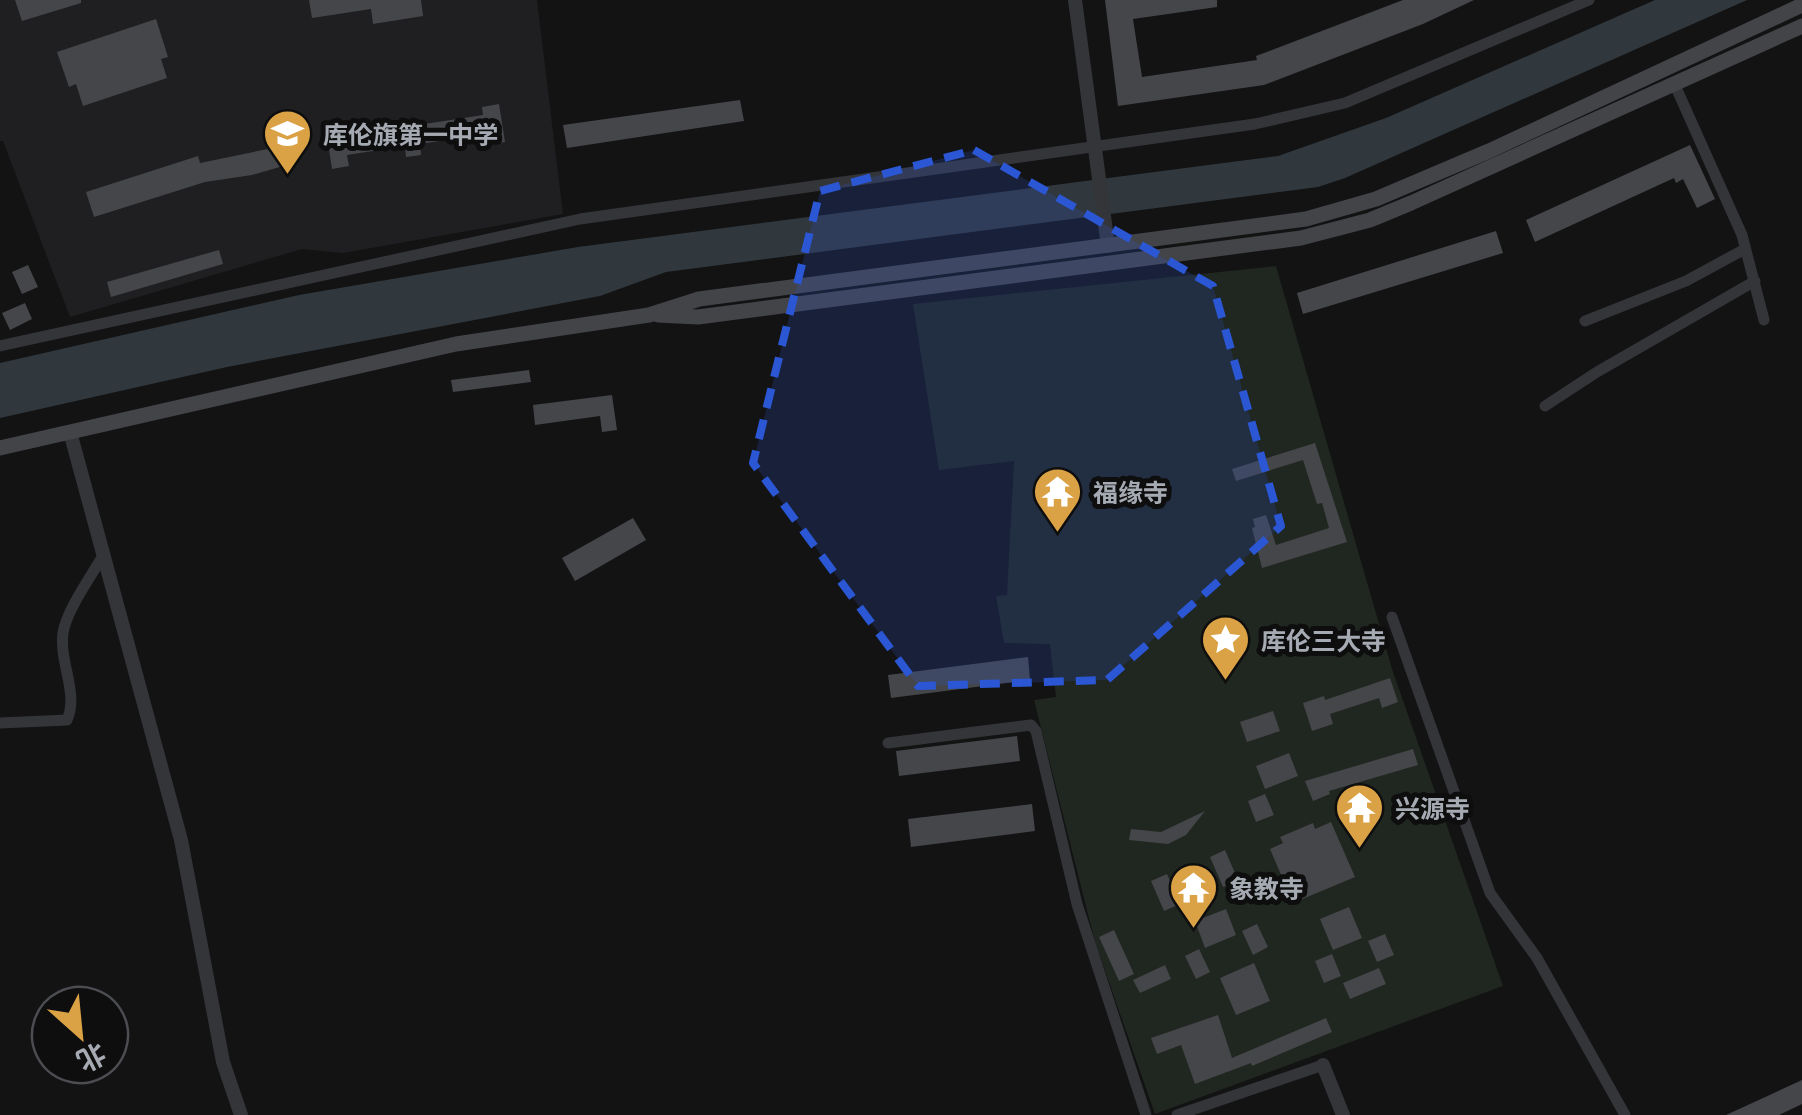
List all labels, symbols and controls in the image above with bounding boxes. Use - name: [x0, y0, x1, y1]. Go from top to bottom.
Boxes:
- school or university icon: 库伦旗第一中学: [262, 108, 314, 176]
- place label: 库伦旗第一中学: [323, 117, 498, 152]
- temple icon: 福缘寺: [1032, 466, 1084, 534]
- place label: 福缘寺: [1093, 475, 1168, 510]
- place icon: 库伦三大寺: [1200, 614, 1252, 682]
- place label: 库伦三大寺: [1261, 623, 1386, 658]
- temple icon: 兴源寺: [1334, 782, 1386, 850]
- place label: 兴源寺: [1395, 791, 1470, 826]
- temple icon: 象教寺: [1168, 862, 1220, 930]
- place label: 象教寺: [1229, 871, 1304, 906]
- north arrow: [30, 985, 130, 1085]
- text: 北: [71, 1035, 113, 1081]

